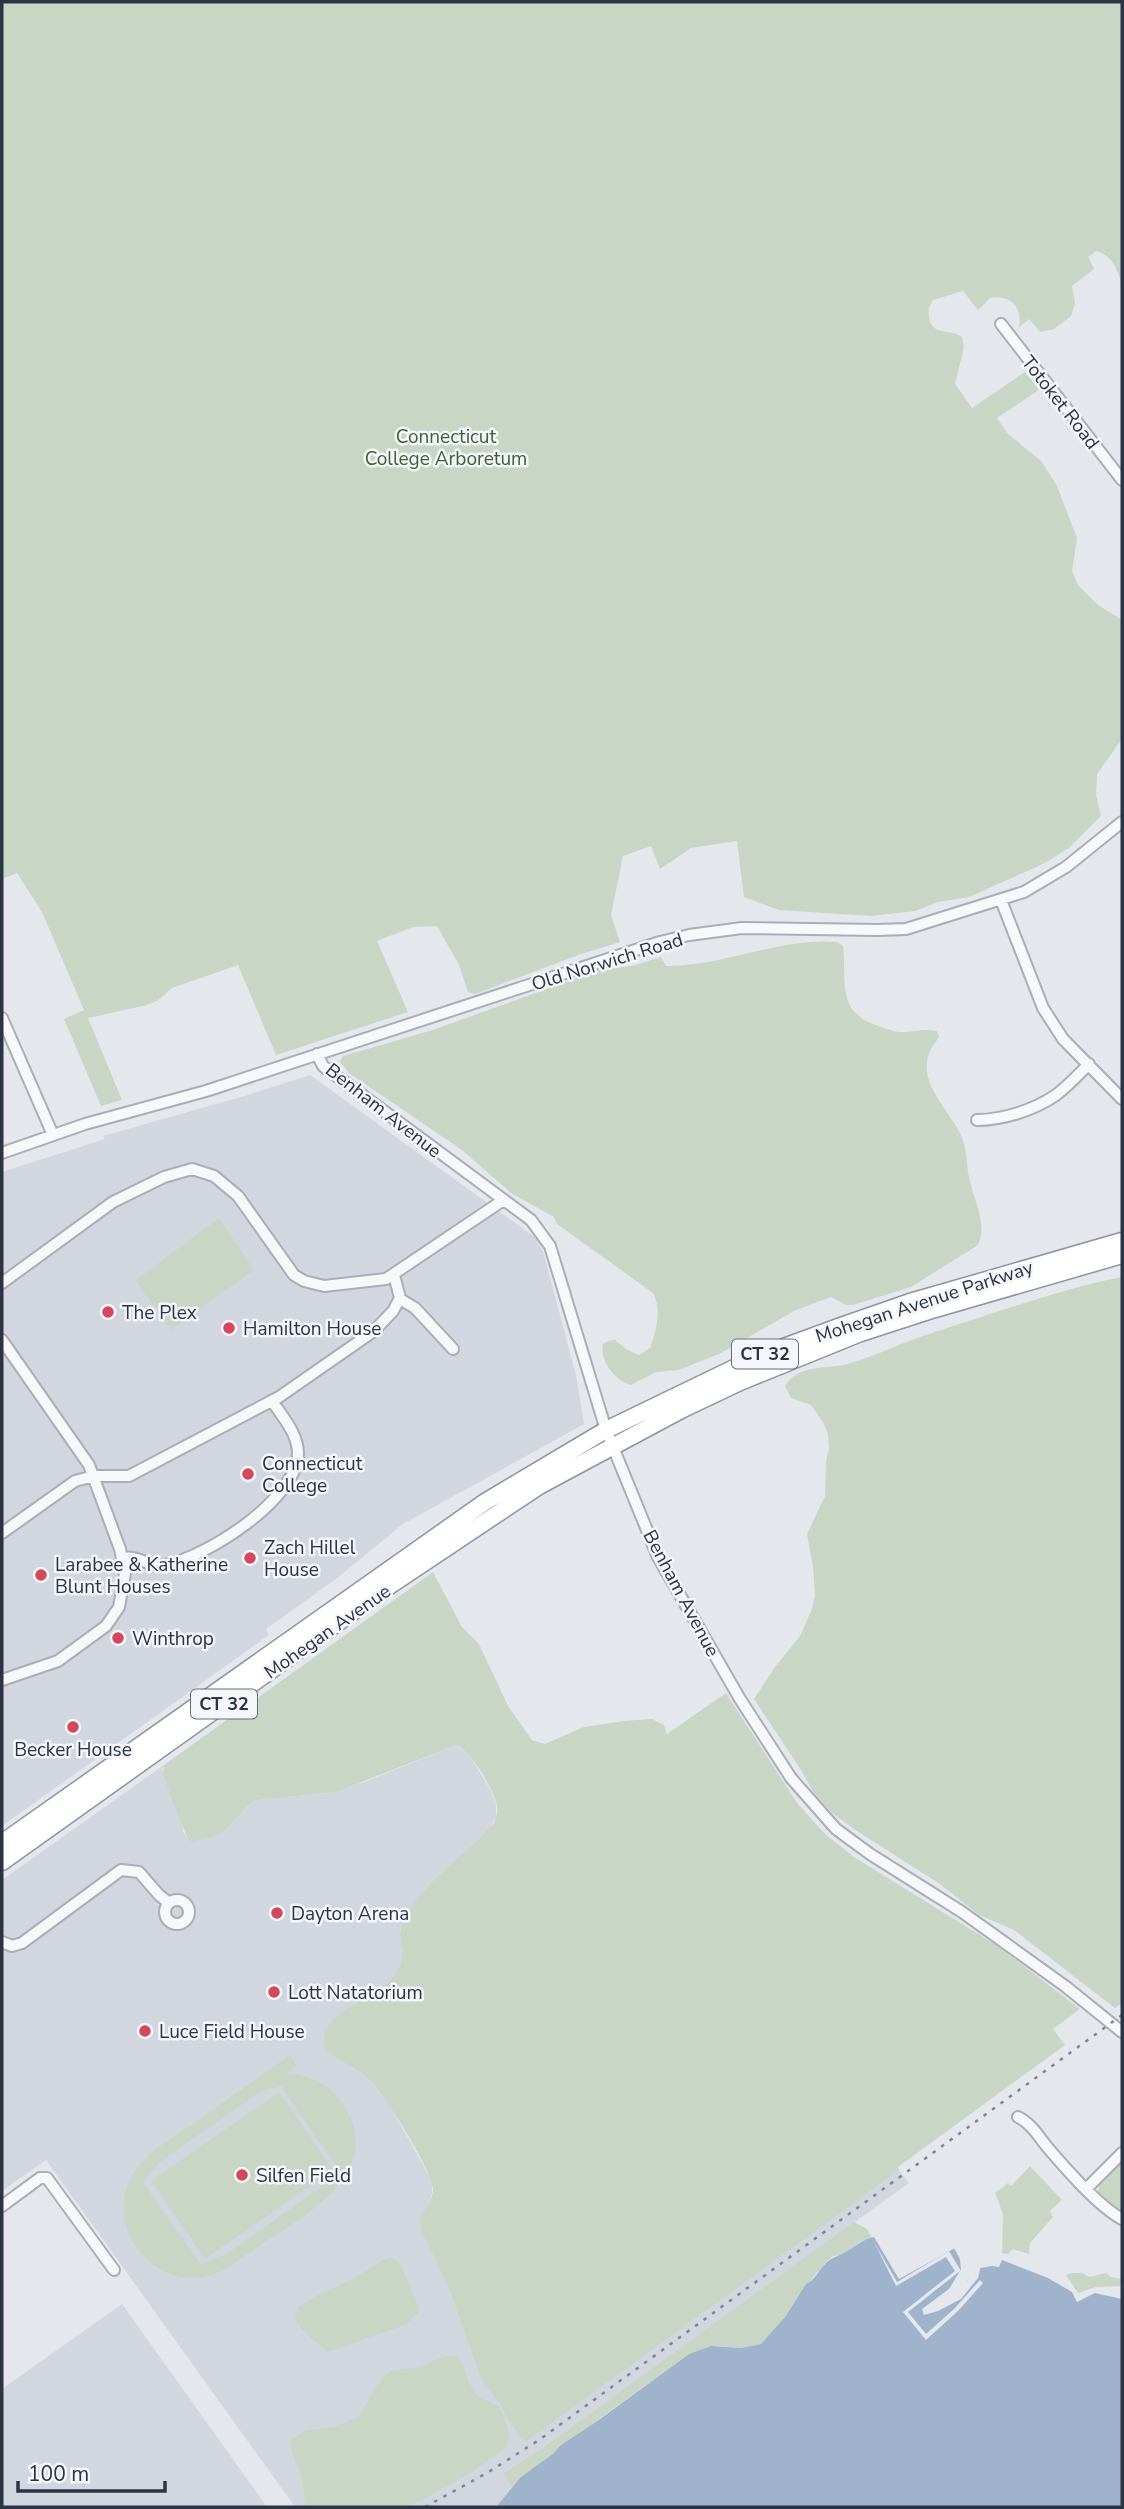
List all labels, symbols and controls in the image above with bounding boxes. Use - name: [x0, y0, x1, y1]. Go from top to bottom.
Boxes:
- street label: Totoket Road: [1015, 350, 1105, 455]
- park label: Connecticut College Arboretum: [365, 424, 527, 472]
- street label: Old Norwich Road: [528, 927, 686, 997]
- street label: Benham Avenue: [320, 1057, 447, 1164]
- street label: Mohegan Avenue Parkway: [812, 1254, 1037, 1349]
- place label: The Plex: [122, 1300, 197, 1326]
- marker: The Plex: [100, 1304, 116, 1320]
- place label: Hamilton House: [243, 1316, 381, 1342]
- marker: Hamilton House: [221, 1320, 237, 1336]
- road number: CT 32: [732, 1339, 798, 1368]
- place label: Connecticut College: [262, 1451, 363, 1499]
- marker: Connecticut College: [240, 1466, 256, 1482]
- street label: Benham Avenue: [637, 1525, 726, 1662]
- place label: Zach Hillel House: [264, 1535, 356, 1583]
- marker: Zach Hillel House: [242, 1550, 258, 1566]
- place label: Larabee & Katherine Blunt Houses: [55, 1552, 228, 1600]
- marker: Larabee & Katherine Blunt Houses: [33, 1567, 49, 1583]
- street label: Mohegan Avenue: [259, 1578, 396, 1685]
- place label: Winthrop: [132, 1626, 214, 1652]
- marker: Winthrop: [110, 1630, 126, 1646]
- road number: CT 32: [191, 1689, 257, 1718]
- marker: Becker House: [65, 1719, 81, 1735]
- place label: Becker House: [14, 1737, 132, 1763]
- place label: Dayton Arena: [291, 1901, 409, 1927]
- marker: Dayton Arena: [269, 1905, 285, 1921]
- place label: Lott Natatorium: [288, 1980, 423, 2006]
- marker: Lott Natatorium: [266, 1984, 282, 2000]
- place label: Luce Field House: [159, 2019, 305, 2045]
- marker: Luce Field House: [137, 2023, 153, 2039]
- place label: Silfen Field: [256, 2163, 351, 2189]
- marker: Silfen Field: [234, 2167, 250, 2183]
- scale bar: [18, 2450, 164, 2494]
- text: 100 m: [28, 2460, 89, 2488]

